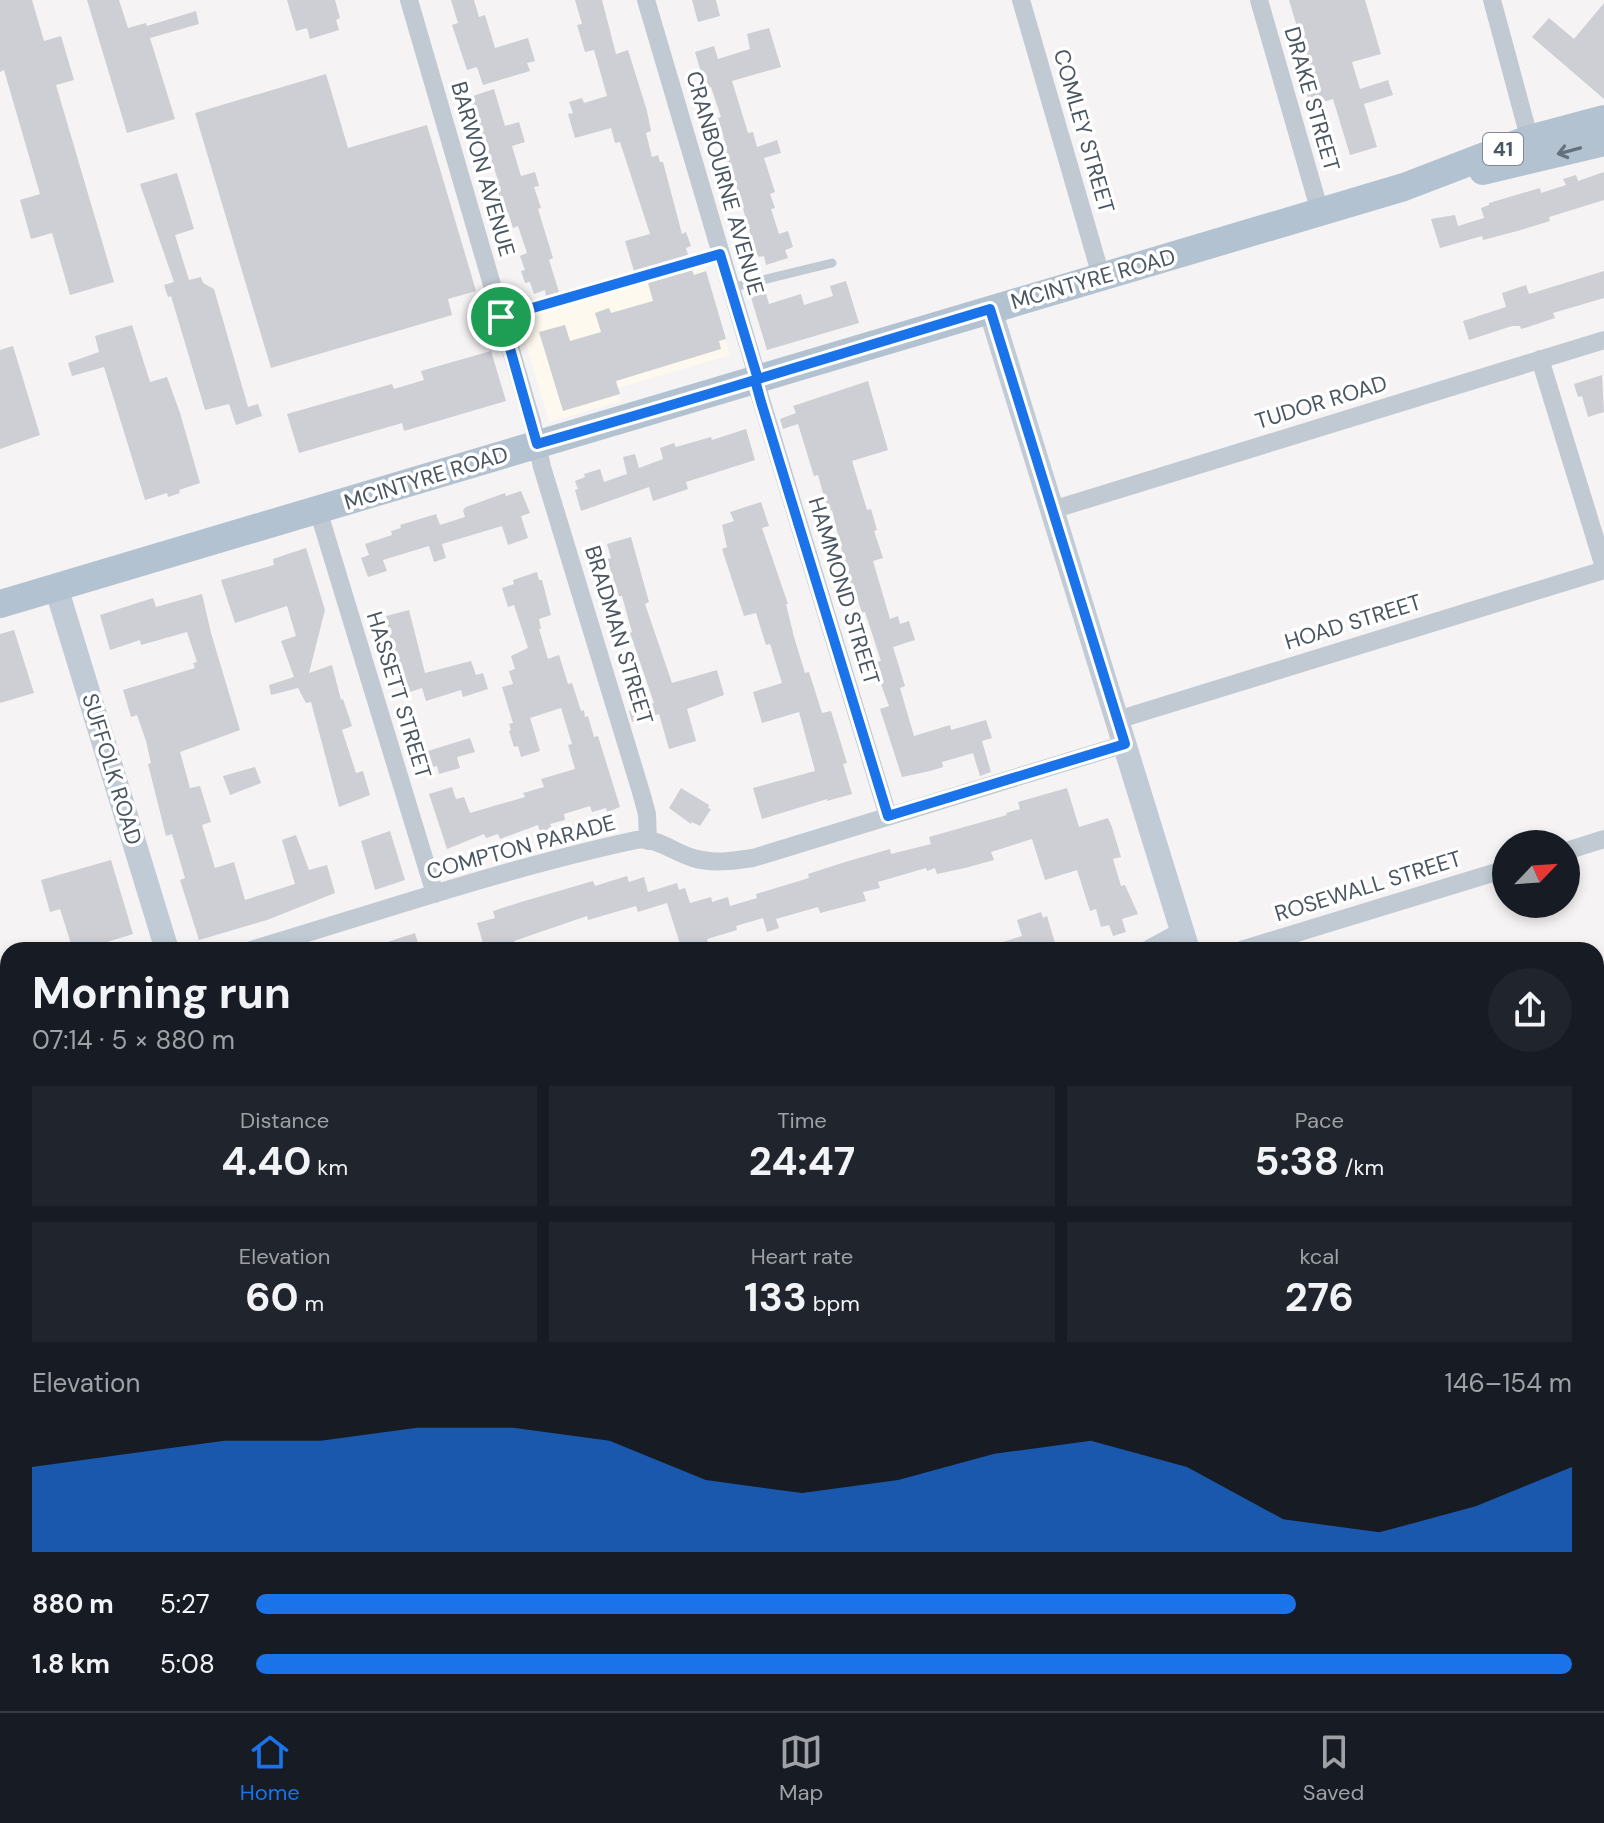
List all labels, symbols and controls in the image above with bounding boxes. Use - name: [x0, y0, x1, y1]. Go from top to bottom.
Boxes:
- street label: DRAKE STREET: [1278, 23, 1346, 175]
- street label: COMLEY STREET: [1047, 46, 1121, 216]
- street label: CRANBOURNE AVENUE: [679, 68, 771, 298]
- street label: BARWON AVENUE: [444, 78, 522, 260]
- road number: 41: [1483, 133, 1523, 165]
- one-way arrow: [1557, 144, 1583, 159]
- street label: MCINTYRE ROAD: [1007, 242, 1179, 316]
- pin: [467, 283, 535, 351]
- icon: arrive: [479, 295, 523, 339]
- street label: TUDOR ROAD: [1251, 368, 1391, 436]
- street label: MCINTYRE ROAD: [341, 439, 511, 517]
- street label: HAMMOND STREET: [802, 494, 886, 688]
- street label: BRADMAN STREET: [578, 542, 660, 728]
- street label: HOAD STREET: [1281, 587, 1425, 657]
- street label: HASSETT STREET: [360, 608, 438, 782]
- street label: SUFFOLK ROAD: [75, 690, 149, 848]
- street label: COMPTON PARADE: [423, 808, 619, 886]
- north arrow: [1492, 830, 1580, 918]
- map controls: [1492, 830, 1580, 918]
- street label: ROSEWALL STREET: [1271, 844, 1465, 928]
- text: Morning run: [32, 964, 291, 1022]
- button: share: [1488, 968, 1572, 1052]
- text: 07:14 · 5 × 880 m: [32, 1023, 235, 1057]
- text: Distance: [240, 1106, 329, 1135]
- text: Time: [777, 1106, 827, 1135]
- text: Pace: [1295, 1106, 1344, 1135]
- text: 4.40: [221, 1135, 312, 1187]
- text: 24:47: [749, 1135, 855, 1187]
- text: 5:38: [1255, 1135, 1339, 1187]
- text: km: [312, 1153, 348, 1182]
- text: /km: [1339, 1153, 1384, 1182]
- text: Elevation: [239, 1242, 331, 1271]
- text: Heart rate: [751, 1242, 853, 1271]
- text: kcal: [1299, 1242, 1339, 1271]
- text: 60: [245, 1271, 299, 1323]
- text: 133: [744, 1271, 807, 1323]
- text: 276: [1285, 1271, 1354, 1323]
- text: m: [299, 1289, 324, 1318]
- text: bpm: [807, 1289, 860, 1318]
- text: Elevation: [32, 1366, 140, 1400]
- text: 146–154 m: [1445, 1366, 1572, 1400]
- text: 880 m: [32, 1587, 114, 1621]
- text: 5:27: [160, 1587, 210, 1621]
- text: 1.8 km: [32, 1647, 110, 1681]
- text: 5:08: [160, 1647, 215, 1681]
- tab: Home: [240, 1730, 300, 1807]
- tab: Map: [779, 1730, 823, 1807]
- tab: Saved: [1303, 1730, 1364, 1807]

